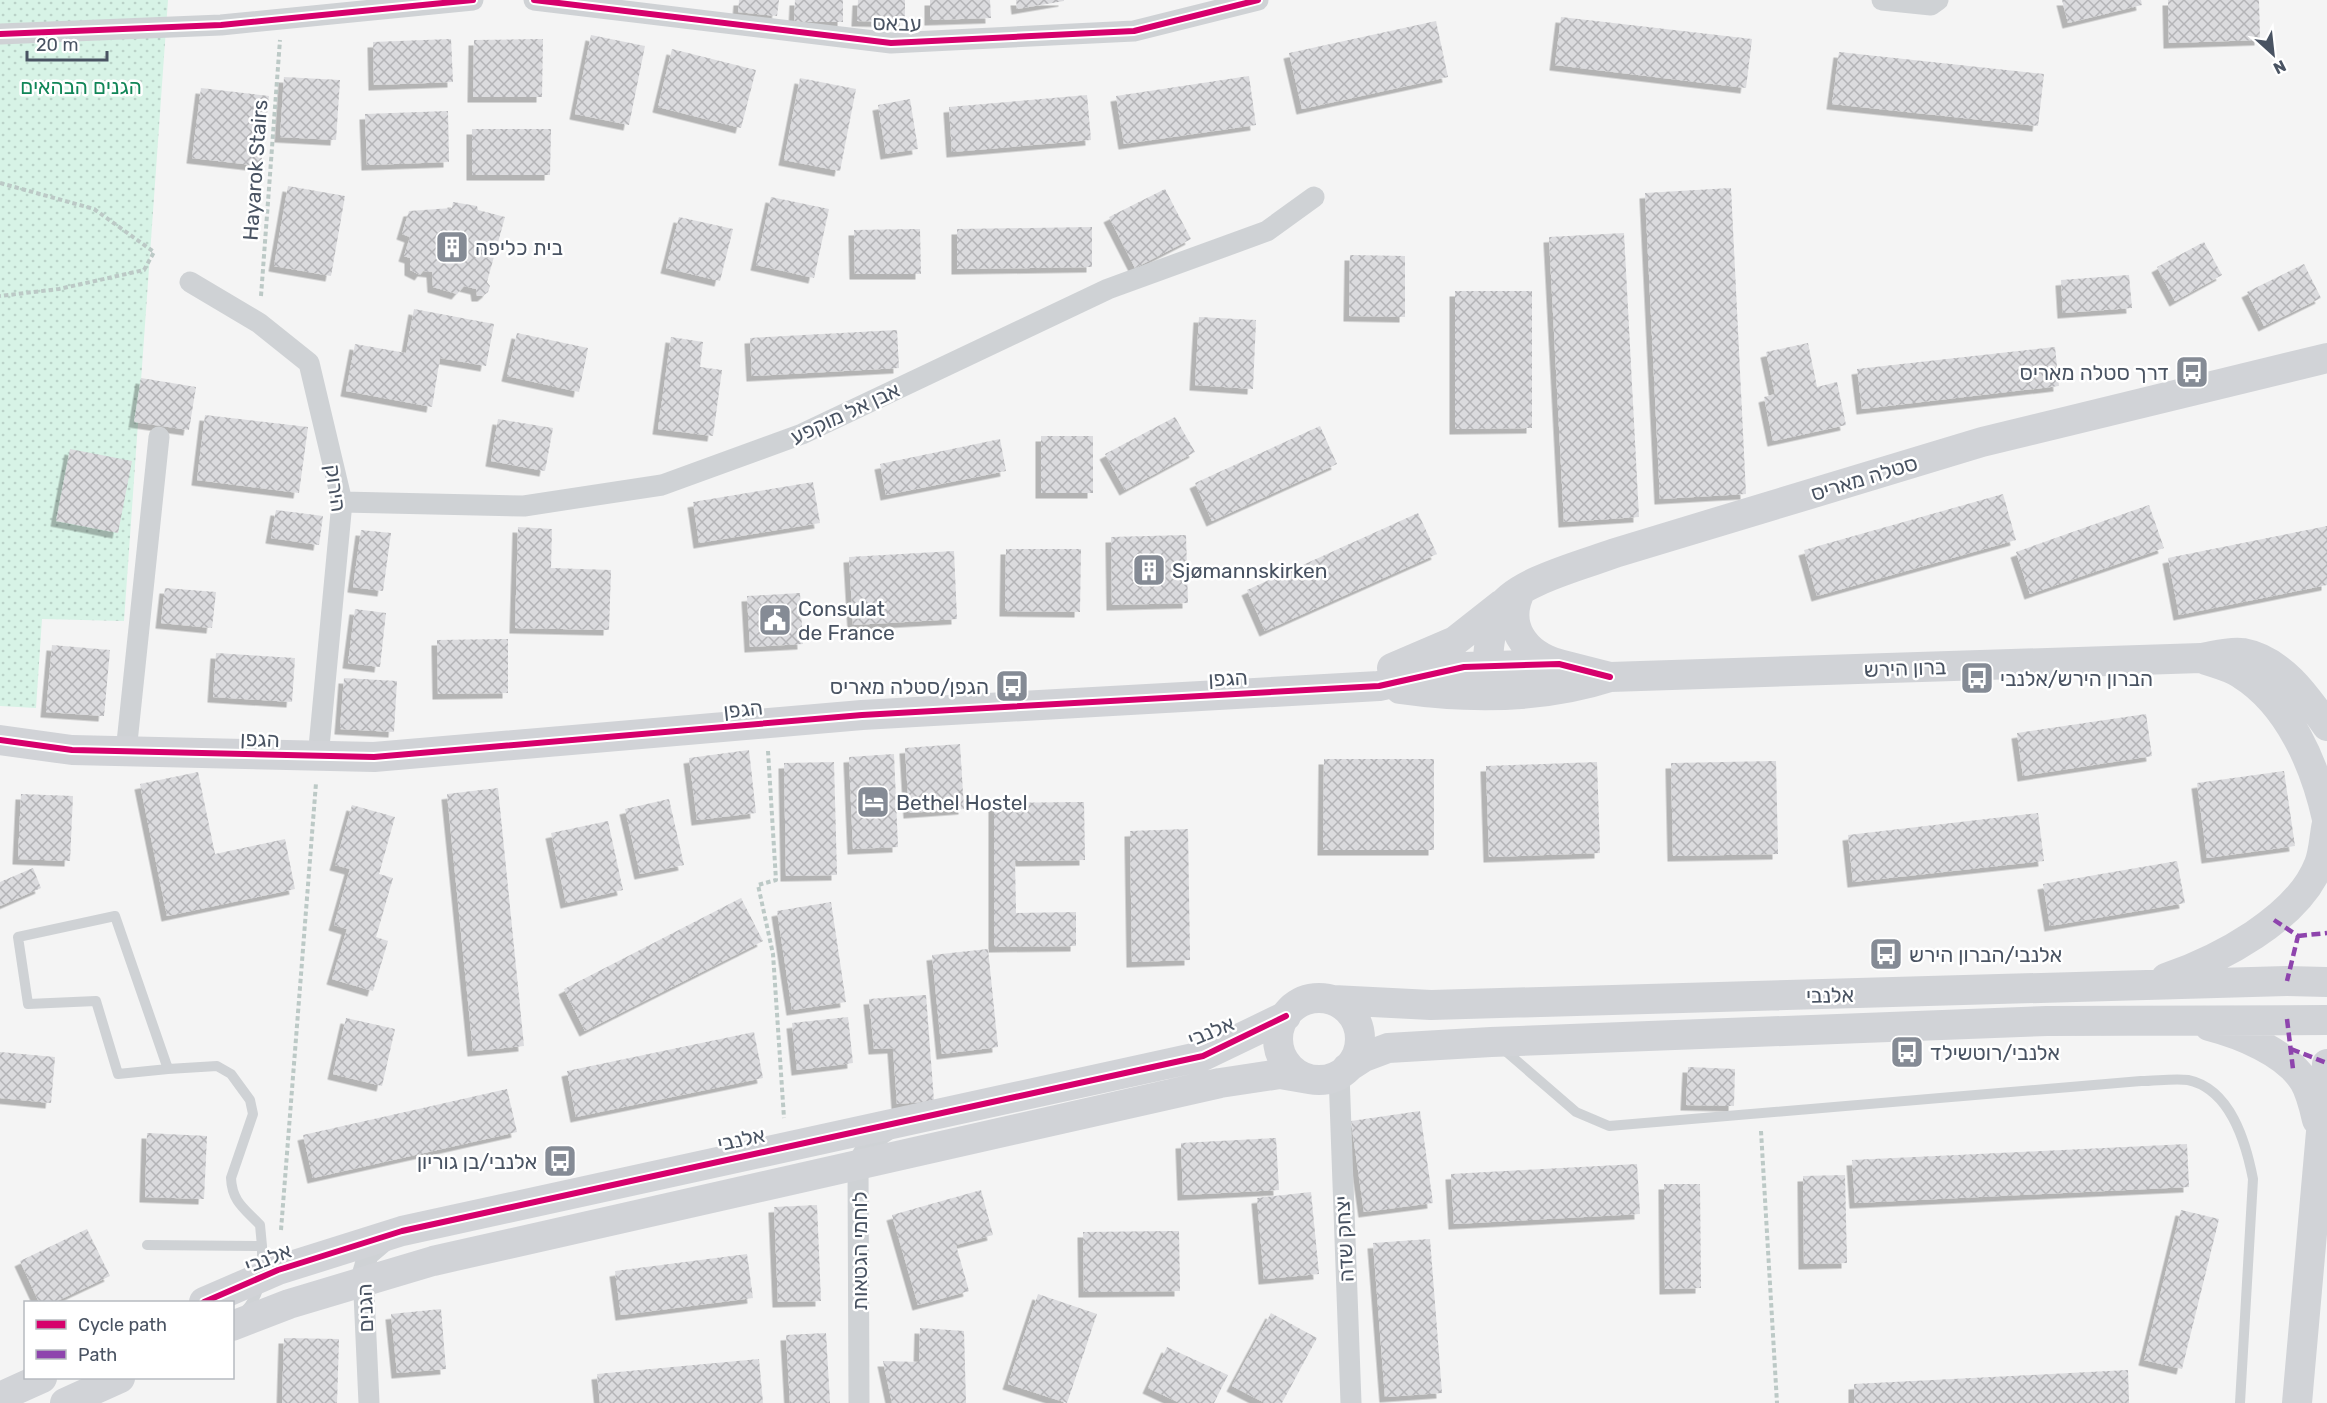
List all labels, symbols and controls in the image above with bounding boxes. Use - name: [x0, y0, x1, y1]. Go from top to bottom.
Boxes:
- street label: עבאס: [872, 10, 922, 36]
- scale bar: [27, 24, 106, 62]
- north arrow: [2243, 24, 2303, 84]
- text: 20 m: [36, 34, 78, 56]
- text: N: [2270, 56, 2289, 78]
- park label: הגנים הבהאים: [20, 74, 142, 99]
- street label: Hayarok Stairs: [238, 99, 272, 241]
- building icon: בית כליפה: [434, 229, 470, 265]
- place label: בית כליפה: [475, 235, 563, 260]
- bus stop icon: דרך סטלה מאריס: [2174, 354, 2210, 390]
- place label: דרך סטלה מאריס: [2020, 360, 2169, 385]
- street label: אבן אל מוקפע: [786, 377, 904, 449]
- street label: סטלה מאריס: [1808, 450, 1920, 506]
- street label: הירוק: [320, 463, 352, 513]
- building icon: Sjømannskirken: [1131, 552, 1167, 588]
- place label: Sjømannskirken: [1172, 558, 1328, 583]
- place label: Consulat de France: [798, 596, 895, 645]
- public building icon: Consulat de France: [757, 602, 793, 638]
- street label: ברון הירש: [1863, 654, 1947, 682]
- bus stop icon: הברון הירש/אלנבי: [1959, 660, 1995, 696]
- street label: הגפן: [1208, 664, 1248, 692]
- place label: הברון הירש/אלנבי: [2000, 666, 2153, 691]
- bus stop icon: הגפן/סטלה מאריס: [994, 668, 1030, 704]
- place label: הגפן/סטלה מאריס: [830, 674, 989, 699]
- street label: הגפן: [722, 695, 764, 723]
- street label: הגפן: [240, 726, 280, 752]
- hotel icon: Bethel Hostel: [855, 784, 891, 820]
- place label: Bethel Hostel: [896, 790, 1028, 815]
- bus stop icon: אלנבי/הברון הירש: [1868, 936, 1904, 972]
- place label: אלנבי/הברון הירש: [1909, 942, 2062, 967]
- street label: אלנבי: [1806, 982, 1854, 1008]
- street label: אלנבי: [1184, 1010, 1238, 1052]
- bus stop icon: אלנבי/רוטשילד: [1889, 1034, 1925, 1070]
- place label: אלנבי/רוטשילד: [1930, 1040, 2060, 1065]
- street label: אלנבי: [715, 1122, 767, 1156]
- bus stop icon: אלנבי/בן גוריון: [542, 1143, 578, 1179]
- place label: אלנבי/בן גוריון: [417, 1149, 537, 1174]
- street label: לוחמי הגטאות: [847, 1191, 872, 1311]
- street label: יצחק שדה: [1329, 1195, 1359, 1283]
- street label: אלנבי: [241, 1238, 295, 1278]
- street label: הגנים: [352, 1283, 378, 1333]
- legend: [24, 1301, 234, 1379]
- text: Cycle path: [78, 1314, 167, 1336]
- text: Path: [78, 1344, 117, 1366]

